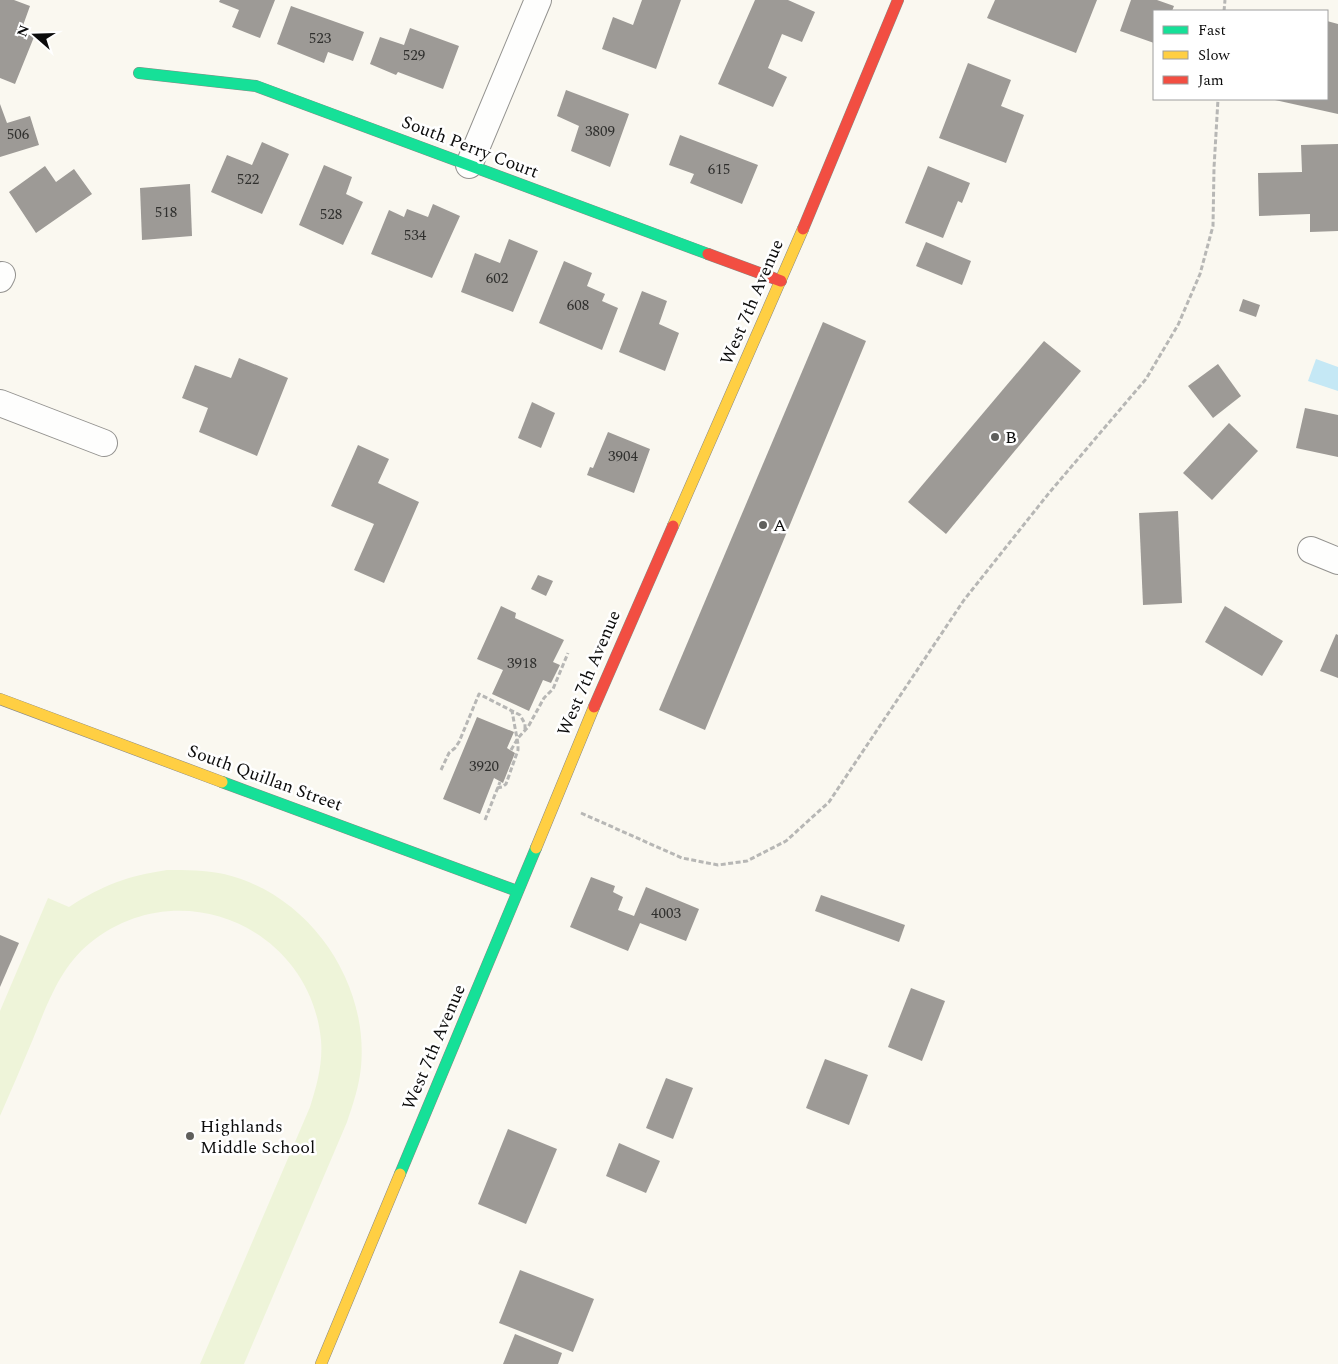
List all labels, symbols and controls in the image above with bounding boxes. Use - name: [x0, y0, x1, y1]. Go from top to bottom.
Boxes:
- north arrow: [10, 10, 60, 60]
- legend: [1153, 10, 1328, 100]
- text: Fast: [1198, 19, 1226, 42]
- text: N: [11, 22, 35, 40]
- house number: 523: [309, 27, 332, 50]
- house number: 529: [403, 44, 425, 67]
- text: Slow: [1198, 44, 1230, 67]
- text: Jam: [1198, 69, 1224, 92]
- street label: South Perry Court: [398, 108, 542, 186]
- house number: 3809: [585, 120, 615, 143]
- house number: 506: [7, 123, 30, 146]
- house number: 615: [708, 158, 730, 181]
- house number: 522: [237, 168, 259, 191]
- house number: 518: [155, 201, 177, 224]
- house number: 528: [320, 203, 342, 226]
- house number: 534: [404, 224, 427, 247]
- street label: West 7th Avenue: [713, 235, 791, 369]
- house number: 602: [486, 267, 508, 290]
- house number: 608: [567, 294, 589, 317]
- place label: B: [1005, 424, 1017, 451]
- marker: B: [989, 431, 1001, 443]
- house number: 3904: [608, 445, 638, 468]
- place label: A: [773, 512, 787, 539]
- marker: A: [757, 519, 769, 531]
- street label: West 7th Avenue: [550, 606, 628, 740]
- house number: 3918: [507, 652, 537, 675]
- street label: South Quillan Street: [184, 737, 346, 819]
- house number: 3920: [469, 755, 499, 778]
- house number: 4003: [651, 902, 681, 925]
- street label: West 7th Avenue: [395, 980, 473, 1114]
- place label: Highlands Middle School: [200, 1113, 315, 1161]
- marker: Highlands Middle School: [184, 1130, 196, 1142]

